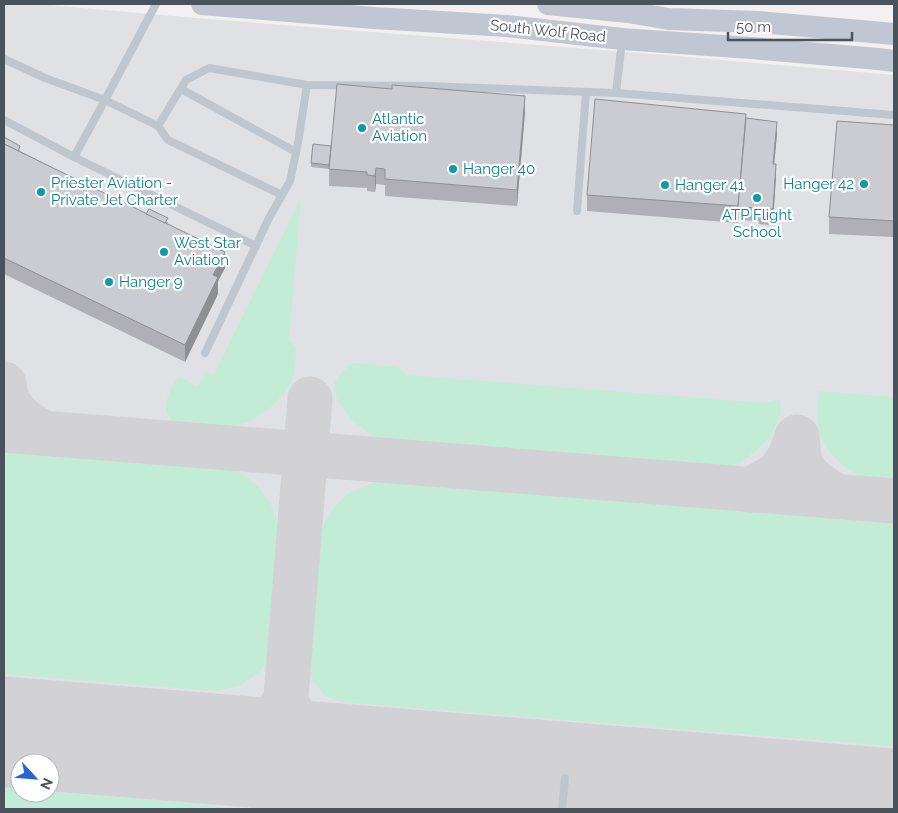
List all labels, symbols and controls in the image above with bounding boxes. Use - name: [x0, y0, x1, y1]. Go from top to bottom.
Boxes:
- scale bar: [728, 10, 852, 42]
- street label: South Wolf Road: [489, 16, 607, 46]
- text: 50 m: [736, 18, 771, 36]
- place label: Atlantic Aviation: [372, 110, 427, 145]
- marker: Atlantic Aviation: [356, 122, 368, 134]
- place label: Hanger 40: [463, 160, 535, 178]
- marker: Hanger 40: [447, 163, 459, 175]
- place label: Priester Aviation - Private Jet Charter: [51, 174, 179, 209]
- place label: Hanger 42: [783, 175, 854, 193]
- place label: Hanger 41: [675, 176, 745, 194]
- marker: Hanger 42: [858, 178, 870, 190]
- marker: Hanger 41: [659, 179, 671, 191]
- marker: Priester Aviation - Private Jet Charter: [35, 186, 47, 198]
- marker: ATP Flight School: [751, 192, 763, 204]
- place label: ATP Flight School: [722, 206, 792, 241]
- place label: West Star Aviation: [174, 234, 242, 269]
- marker: West Star Aviation: [158, 246, 170, 258]
- place label: Hanger 9: [119, 273, 183, 291]
- marker: Hanger 9: [103, 276, 115, 288]
- north arrow: [10, 753, 60, 803]
- text: N: [37, 775, 56, 792]

